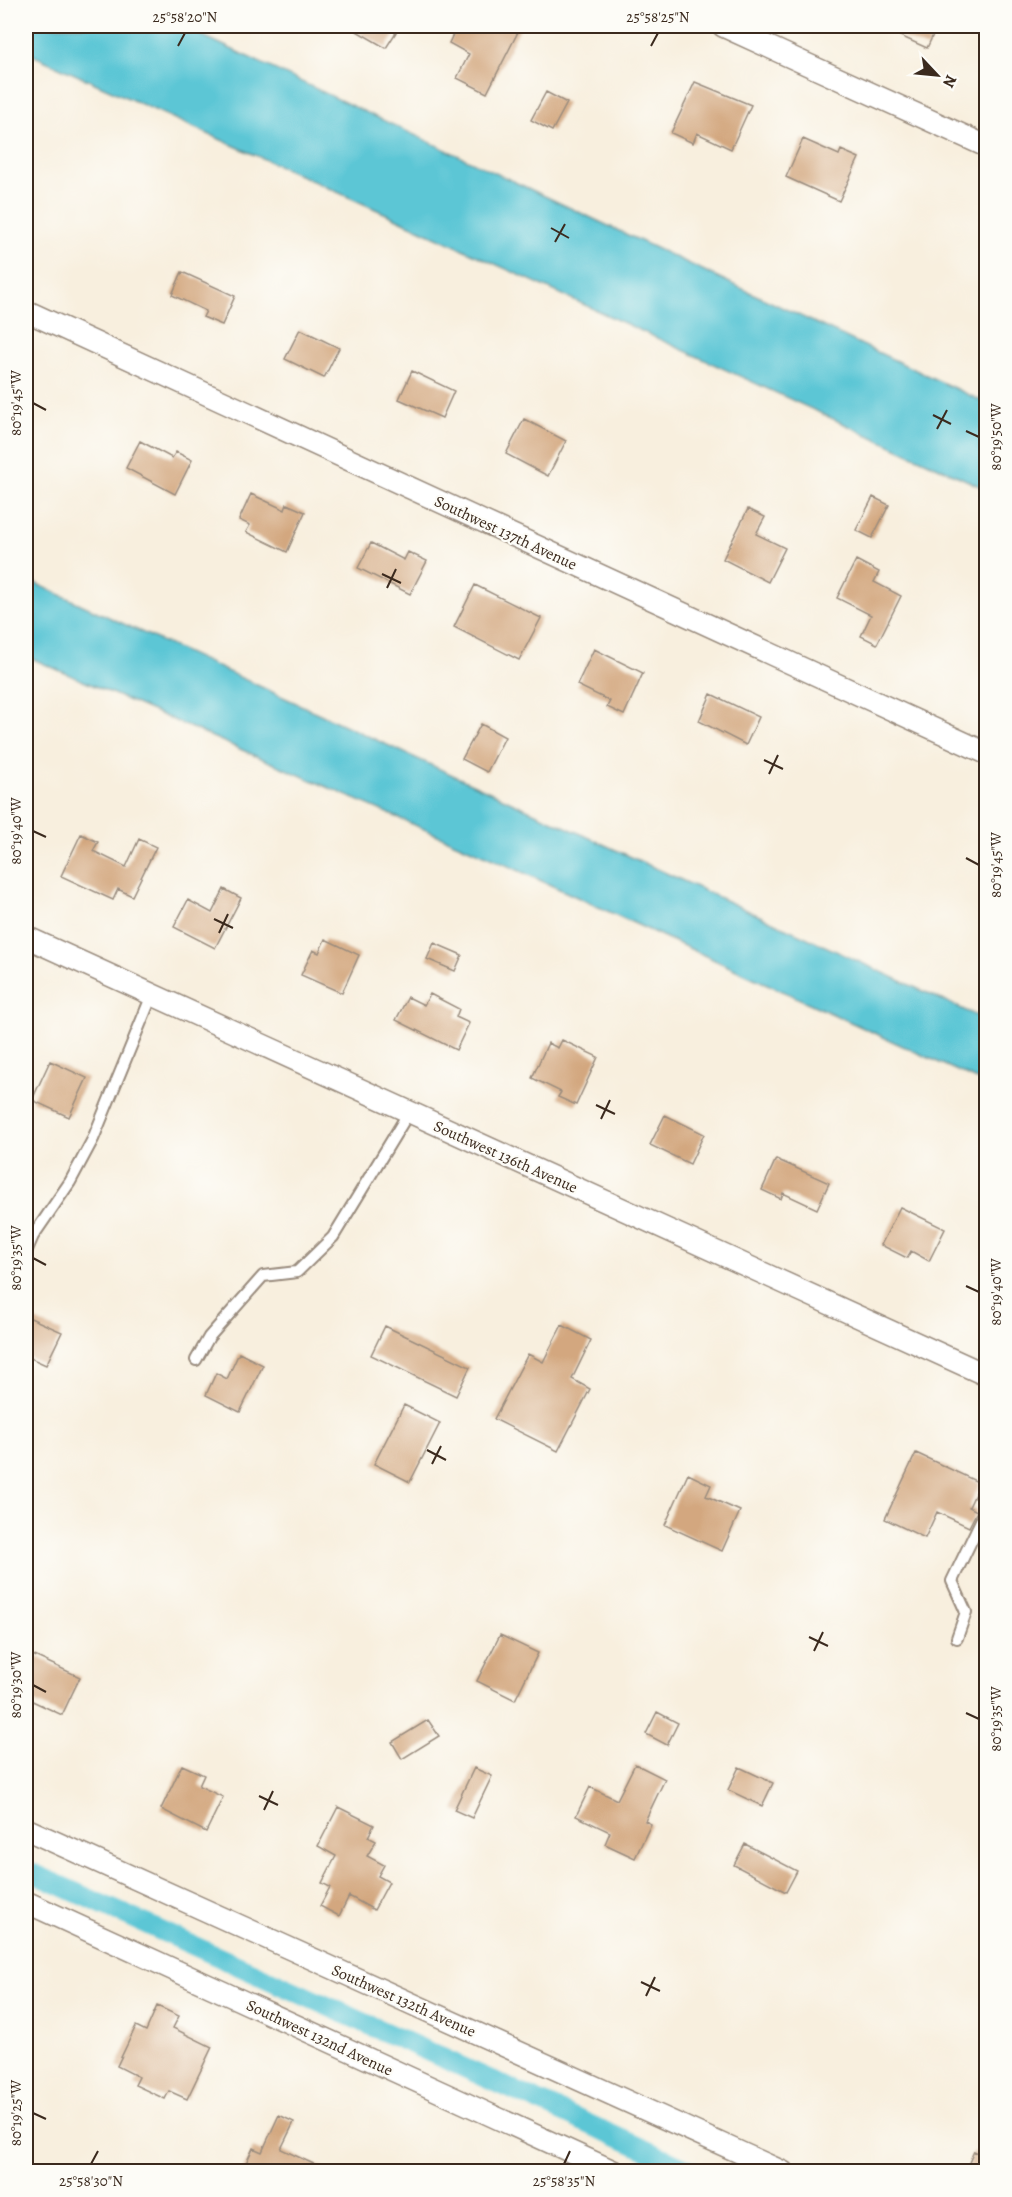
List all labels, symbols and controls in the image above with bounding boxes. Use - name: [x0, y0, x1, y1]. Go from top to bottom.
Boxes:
- text: 25°58'20"N: [153, 7, 218, 27]
- text: 25°58'25"N: [626, 7, 690, 27]
- north arrow: [907, 45, 967, 105]
- text: N: [937, 71, 962, 92]
- text: 80°19'45"W: [6, 370, 26, 436]
- text: 80°19'50"W: [986, 403, 1006, 471]
- street label: Southwest 137th Avenue: [431, 490, 580, 576]
- text: 80°19'40"W: [6, 797, 26, 865]
- text: 80°19'45"W: [986, 832, 1006, 898]
- street label: Southwest 136th Avenue: [430, 1115, 581, 1199]
- text: 80°19'35"W: [6, 1225, 26, 1291]
- text: 80°19'40"W: [986, 1258, 1006, 1326]
- text: 80°19'30"W: [6, 1651, 26, 1719]
- text: 80°19'35"W: [986, 1686, 1006, 1752]
- street label: Southwest 132th Avenue: [328, 1959, 479, 2043]
- street label: Southwest 132nd Avenue: [243, 1994, 396, 2082]
- text: 80°19'25"W: [6, 2080, 26, 2146]
- text: 25°58'30"N: [59, 2171, 123, 2191]
- text: 25°58'35"N: [533, 2171, 595, 2191]

